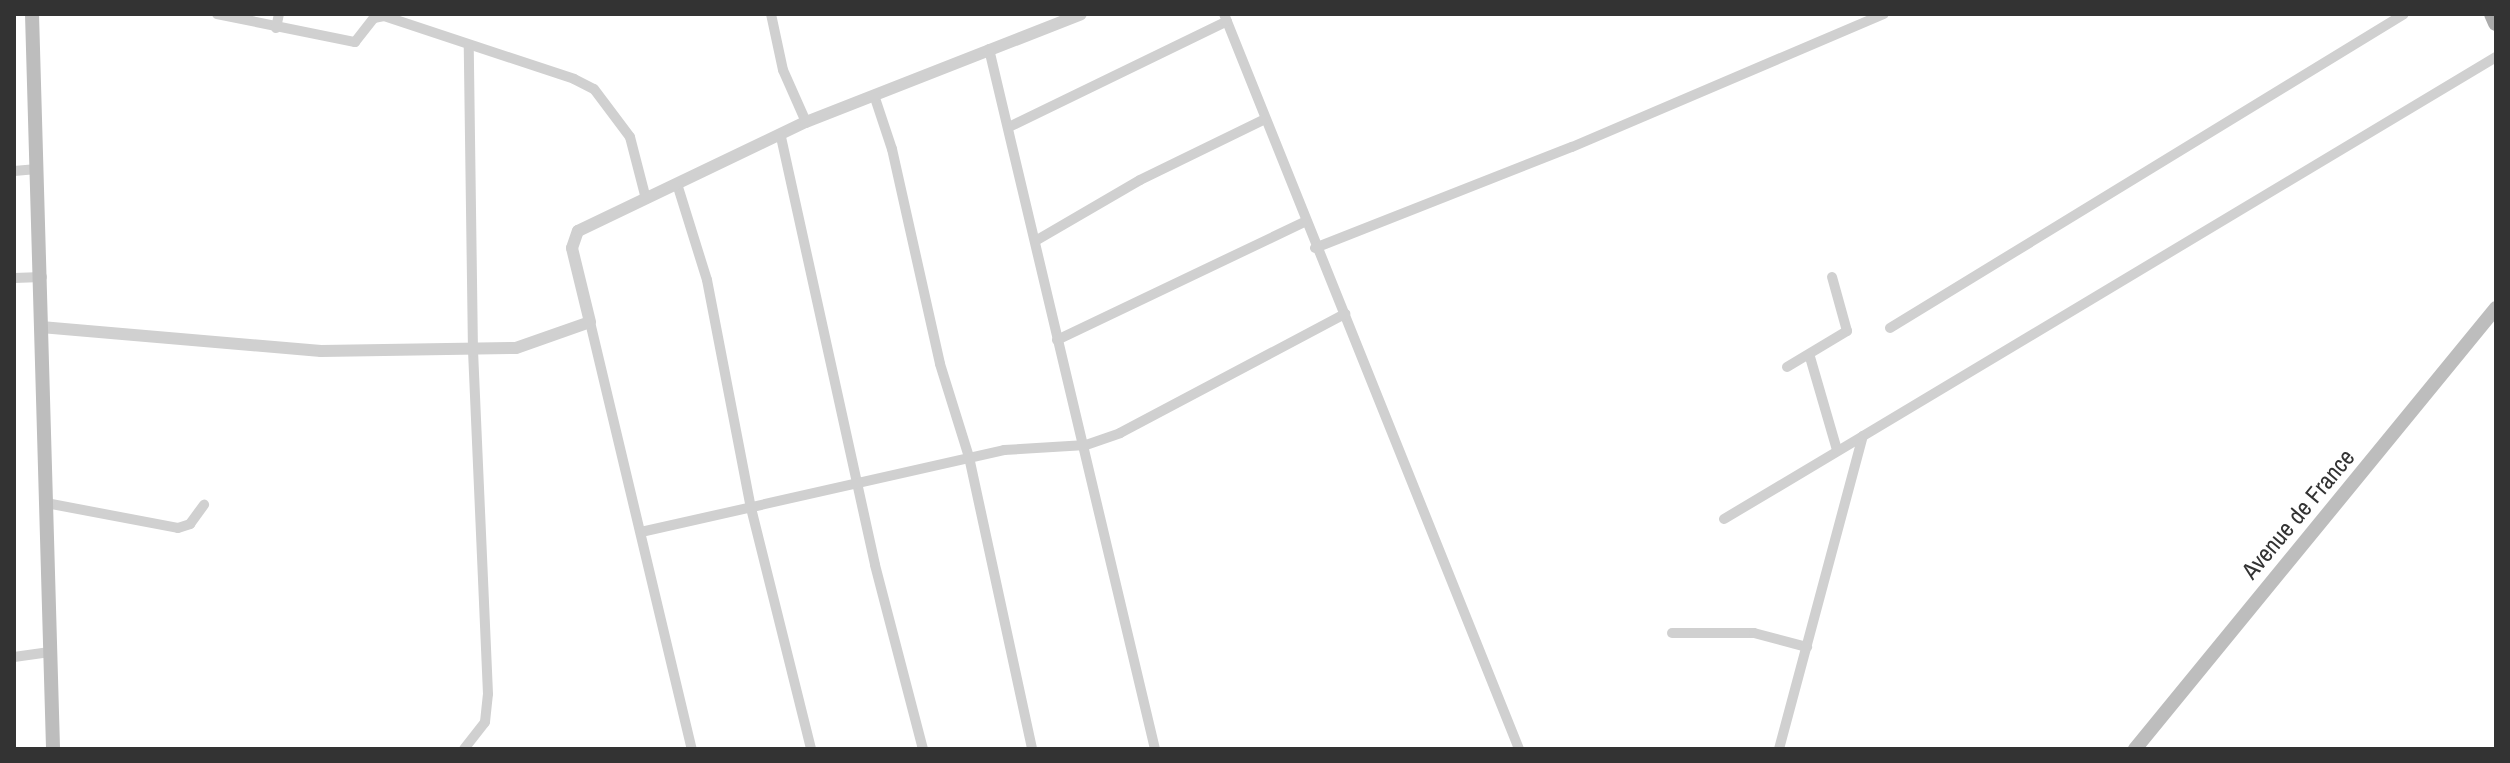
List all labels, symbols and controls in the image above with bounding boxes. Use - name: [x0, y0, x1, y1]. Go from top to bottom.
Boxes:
- street label: Avenue de France: [2235, 443, 2361, 585]

